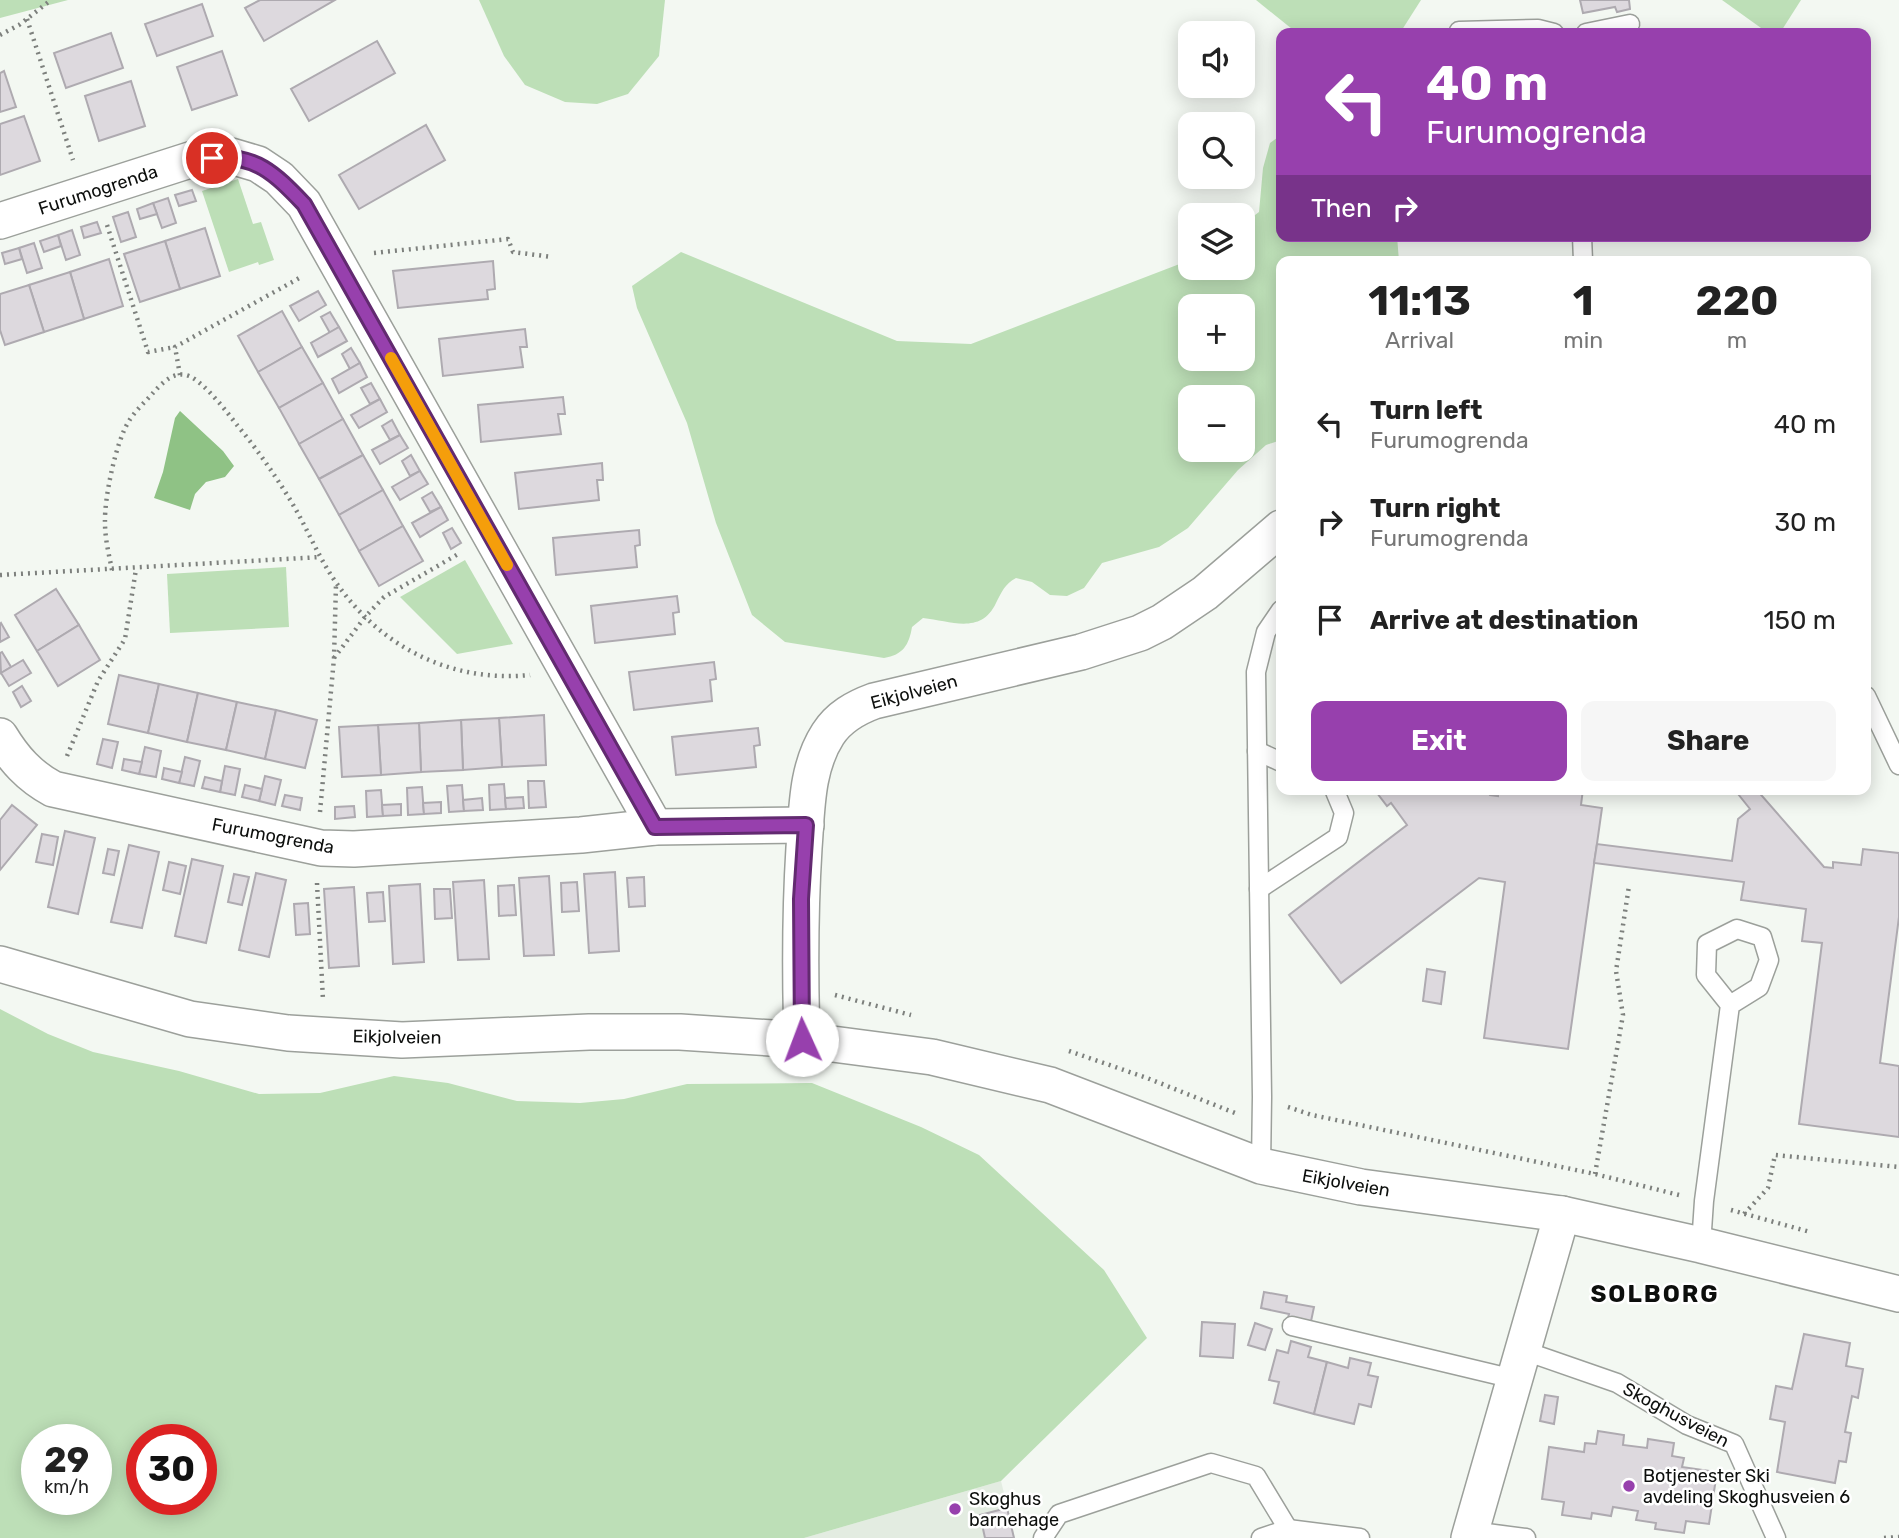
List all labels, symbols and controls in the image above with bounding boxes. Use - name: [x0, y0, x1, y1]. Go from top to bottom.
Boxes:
- map controls: [1178, 21, 1255, 462]
- button: sound: [1178, 21, 1255, 98]
- text: 40 m: [1426, 54, 1548, 112]
- icon: left: [1311, 56, 1402, 147]
- button: search: [1178, 112, 1255, 189]
- text: Furumogrenda: [1426, 113, 1647, 151]
- pin: [182, 128, 242, 188]
- icon: arrive: [193, 139, 231, 177]
- street label: Furumogrenda: [36, 160, 160, 220]
- icon: right: [1386, 189, 1424, 227]
- text: Then: [1311, 193, 1372, 224]
- button: layers: [1178, 203, 1255, 280]
- text: 11:13: [1368, 276, 1471, 326]
- text: 1: [1573, 276, 1594, 326]
- text: 220: [1695, 276, 1779, 326]
- button: +: [1178, 294, 1255, 371]
- text: Arrival: [1385, 326, 1454, 354]
- text: min: [1563, 326, 1603, 354]
- text: m: [1727, 326, 1747, 354]
- button: −: [1178, 385, 1255, 462]
- text: Turn left: [1370, 395, 1482, 426]
- icon: left: [1311, 405, 1349, 443]
- text: 40 m: [1774, 409, 1836, 440]
- text: Furumogrenda: [1370, 426, 1529, 454]
- text: Turn right: [1370, 493, 1500, 524]
- icon: right: [1311, 503, 1349, 541]
- text: 30 m: [1774, 507, 1836, 538]
- text: Furumogrenda: [1370, 524, 1529, 552]
- icon: arrive: [1311, 601, 1349, 639]
- text: Arrive at destination: [1370, 605, 1638, 636]
- text: 150 m: [1763, 605, 1836, 636]
- street label: Eikjolveien: [868, 670, 960, 714]
- button: Exit: [1311, 701, 1567, 781]
- button: Share: [1581, 701, 1836, 781]
- street label: Furumogrenda: [210, 813, 336, 859]
- position arrow: [765, 1003, 839, 1077]
- street label: Eikjolveien: [352, 1025, 442, 1049]
- street label: Eikjolveien: [1300, 1164, 1392, 1202]
- district label: SOLBORG: [1590, 1280, 1720, 1308]
- street label: Skoghusveien: [1619, 1378, 1733, 1452]
- speed limit sign: 30: [126, 1424, 217, 1515]
- text: 29: [44, 1439, 89, 1481]
- place label: Botjenester Ski avdeling Skoghusveien 6: [1643, 1465, 1850, 1508]
- text: km/h: [44, 1476, 89, 1498]
- marker: Botjenester Ski avdeling Skoghusveien 6: [1621, 1478, 1637, 1494]
- place label: Skoghus barnehage: [969, 1488, 1059, 1531]
- marker: Skoghus barnehage: [947, 1501, 963, 1517]

